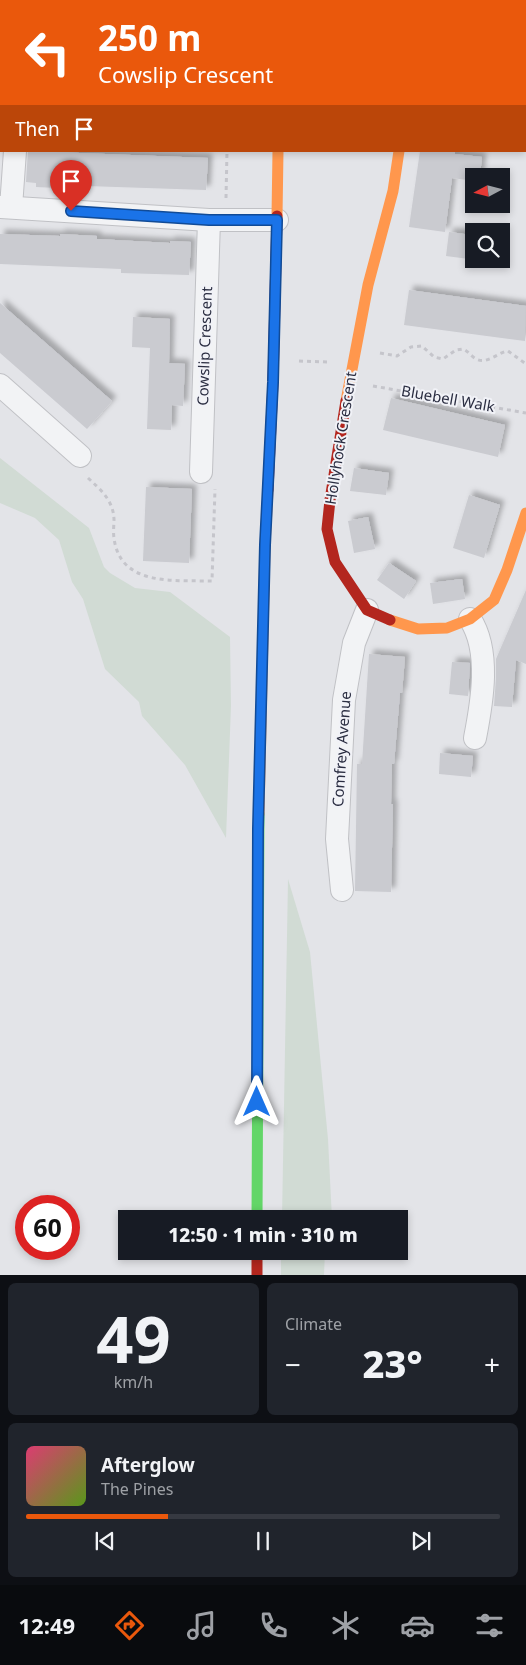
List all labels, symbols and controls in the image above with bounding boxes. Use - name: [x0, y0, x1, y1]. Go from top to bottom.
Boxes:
- text: 250 m: [98, 14, 201, 61]
- icon: left: [15, 20, 80, 85]
- text: Cowslip Crescent: [98, 59, 273, 89]
- icon: arrive: [70, 115, 98, 143]
- text: Then: [15, 116, 60, 142]
- pin: [50, 160, 92, 211]
- icon: arrive: [57, 167, 85, 195]
- north arrow: [465, 168, 510, 212]
- map controls: [465, 168, 510, 268]
- button: search: [465, 223, 510, 268]
- street label: Cowslip Crescent: [192, 285, 216, 406]
- street label: Hollyhock Crescent: [320, 369, 360, 506]
- street label: Bluebell Walk: [400, 380, 497, 416]
- street label: Comfrey Avenue: [327, 690, 355, 807]
- position arrow: [230, 1075, 282, 1127]
- speed limit sign: 60: [15, 1195, 80, 1260]
- text: 12:50 · 1 min · 310 m: [168, 1222, 358, 1248]
- text: 49: [96, 1294, 171, 1382]
- text: Climate: [285, 1313, 342, 1335]
- text: 23°: [362, 1337, 423, 1389]
- text: −: [285, 1345, 301, 1383]
- text: +: [484, 1345, 500, 1383]
- text: km/h: [114, 1371, 153, 1393]
- text: Afterglow: [101, 1452, 195, 1478]
- text: The Pines: [101, 1478, 173, 1500]
- icon: previous: [91, 1527, 119, 1555]
- icon: pause: [249, 1527, 277, 1555]
- icon: next: [407, 1527, 435, 1555]
- icon: directions: [112, 1608, 147, 1643]
- icon: music: [184, 1608, 219, 1643]
- icon: phone: [256, 1608, 291, 1643]
- icon: climate: [328, 1608, 363, 1643]
- icon: car: [400, 1608, 435, 1643]
- icon: filters: [472, 1608, 507, 1643]
- text: 12:49: [19, 1610, 75, 1640]

